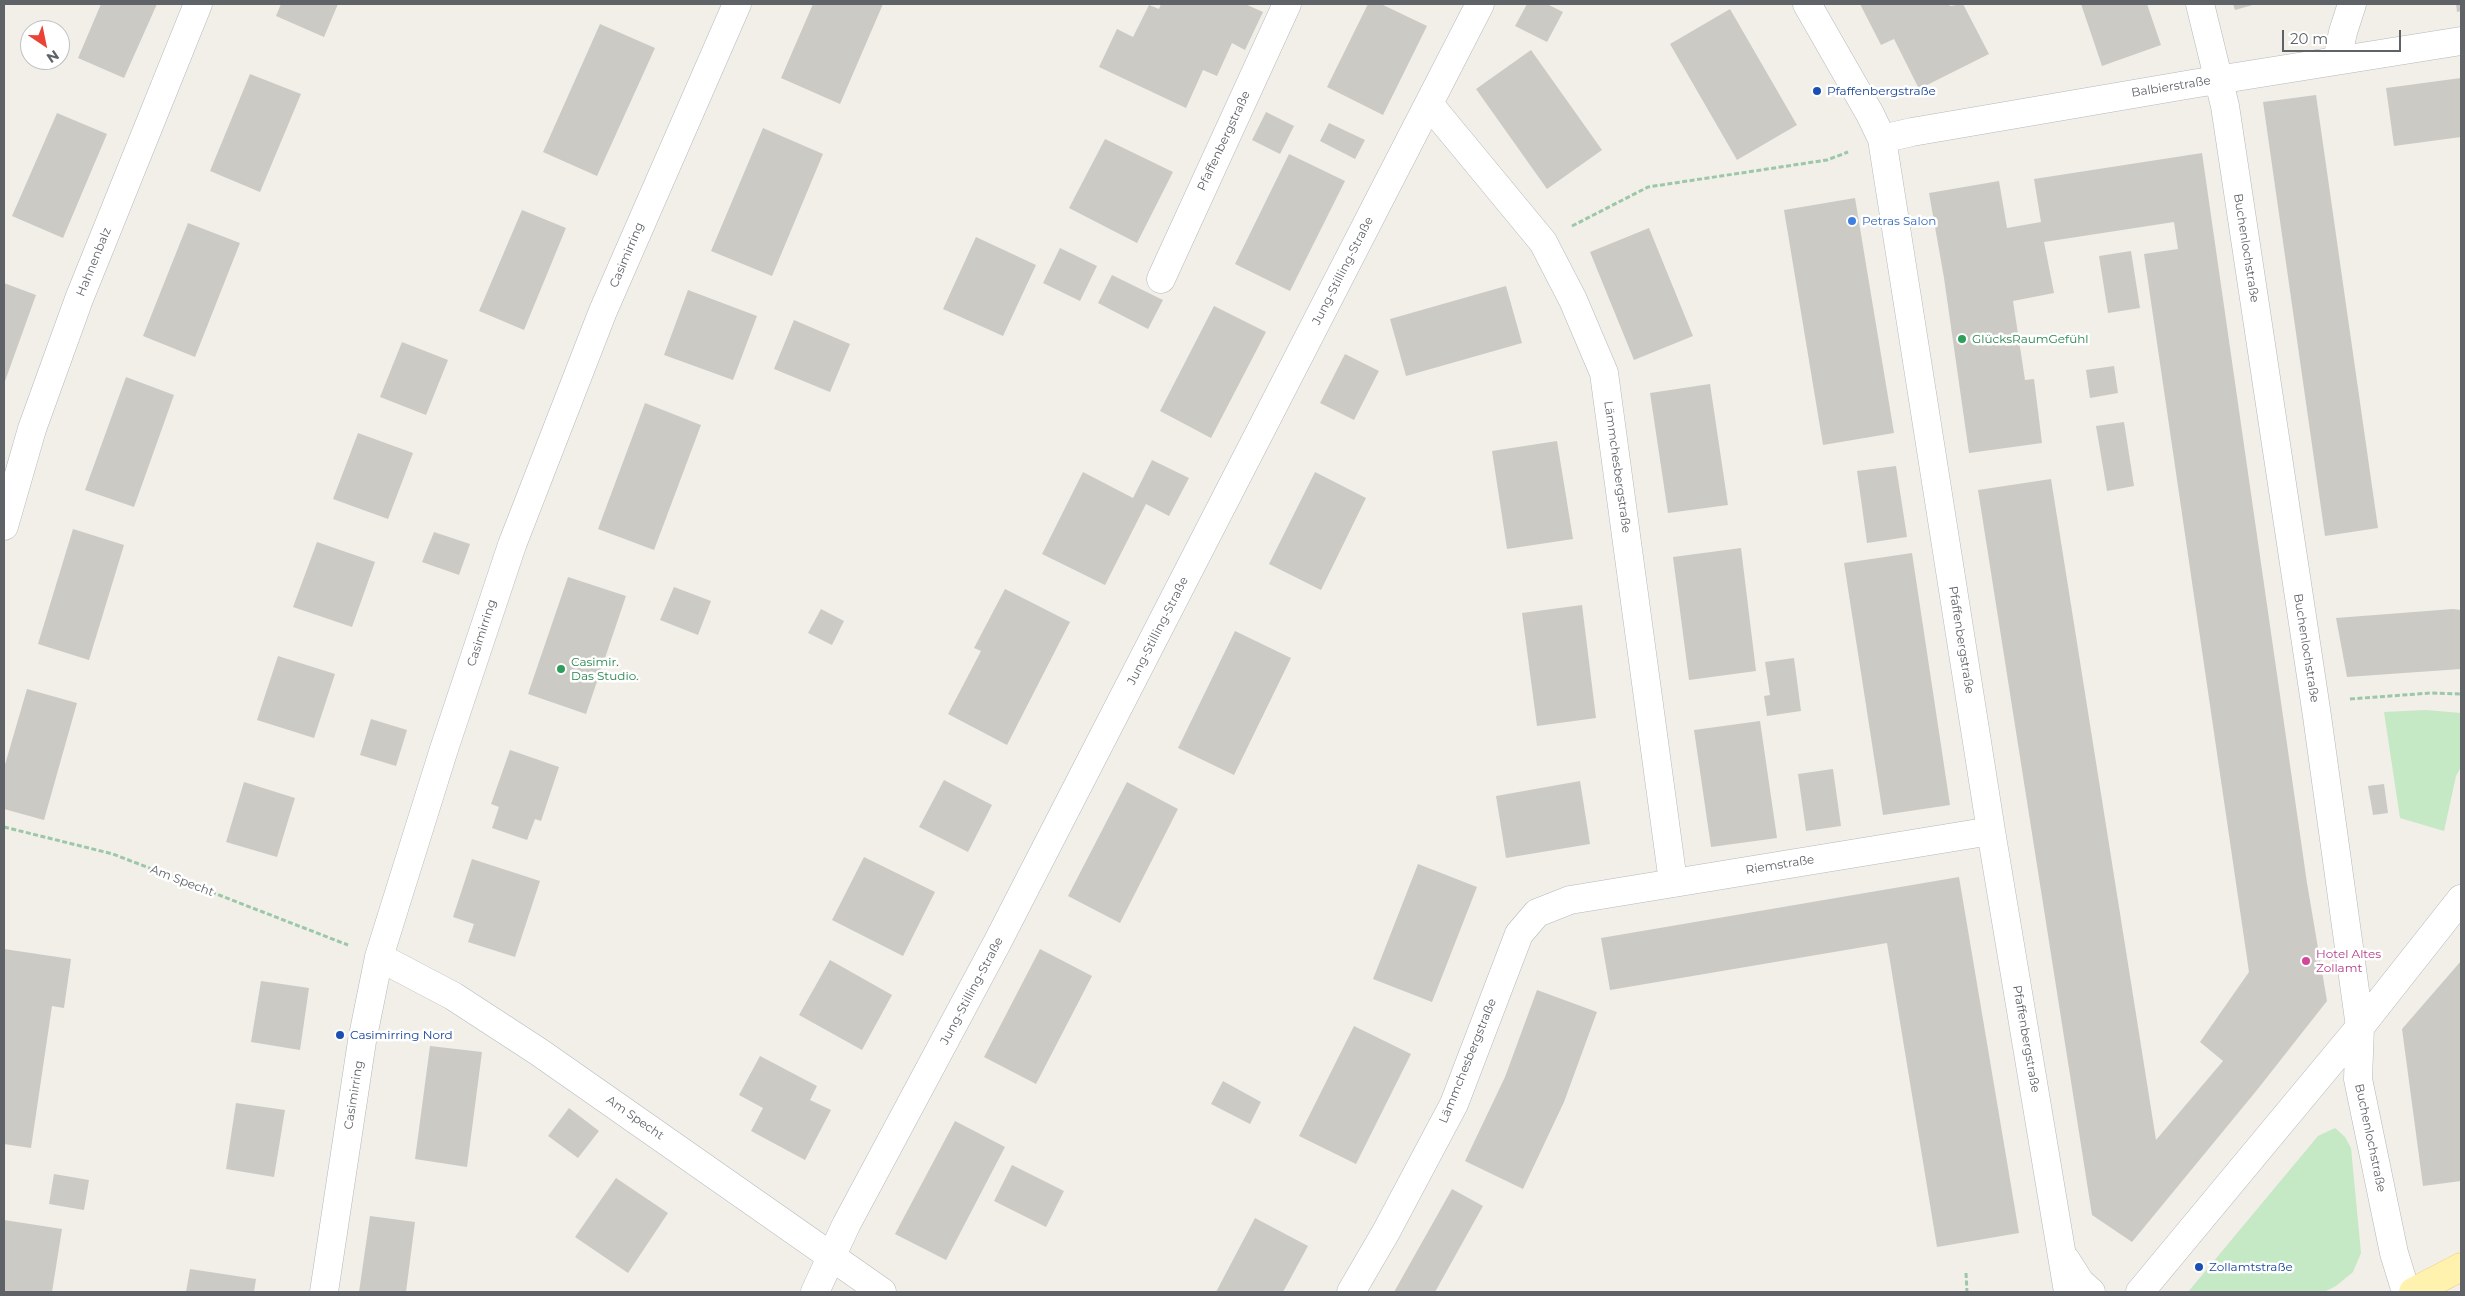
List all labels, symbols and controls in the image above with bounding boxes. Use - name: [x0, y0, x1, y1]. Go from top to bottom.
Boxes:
- north arrow: [20, 20, 70, 70]
- scale bar: [2285, 20, 2404, 52]
- text: 20 m: [2290, 29, 2328, 48]
- text: N: [43, 46, 63, 67]
- street label: Balbierstraße: [2130, 74, 2212, 100]
- place label: Pfaffenbergstraße: [1827, 84, 1936, 98]
- marker: Pfaffenbergstraße: [1811, 85, 1823, 97]
- street label: Pfaffenbergstraße: [1195, 89, 1253, 193]
- street label: Buchenlochstraße: [2230, 192, 2262, 304]
- street label: Jung-Stilling-Straße: [1309, 214, 1377, 328]
- place label: Petras Salon: [1862, 214, 1936, 228]
- marker: Petras Salon: [1846, 215, 1858, 227]
- street label: Casimirring: [607, 220, 647, 290]
- street label: Hahnenbalz: [74, 225, 114, 299]
- place label: GlücksRaumGefühl: [1972, 332, 2089, 346]
- marker: GlücksRaumGefühl: [1956, 333, 1968, 345]
- street label: Lämmchesbergstraße: [1601, 400, 1633, 534]
- street label: Jung-Stilling-Straße: [1124, 574, 1192, 688]
- street label: Pfaffenbergstraße: [1945, 585, 1977, 695]
- street label: Buchenlochstraße: [2290, 592, 2322, 704]
- street label: Casimirring: [464, 598, 500, 668]
- place label: Casimir. Das Studio.: [571, 655, 639, 683]
- marker: Casimir. Das Studio.: [555, 663, 567, 675]
- street label: Riemstraße: [1745, 852, 1815, 878]
- street label: Am Specht: [148, 862, 216, 900]
- street label: Jung-Stilling-Straße: [938, 935, 1006, 1047]
- place label: Hotel Altes Zollamt: [2316, 947, 2381, 975]
- marker: Hotel Altes Zollamt: [2300, 955, 2312, 967]
- street label: Pfaffenbergstraße: [2009, 984, 2043, 1094]
- street label: Lämmchesbergstraße: [1436, 997, 1500, 1125]
- place label: Casimirring Nord: [350, 1028, 453, 1042]
- marker: Casimirring Nord: [334, 1029, 346, 1041]
- street label: Casimirring: [341, 1060, 367, 1130]
- street label: Buchenlochstraße: [2352, 1083, 2388, 1193]
- street label: Am Specht: [603, 1093, 667, 1143]
- place label: Zollamtstraße: [2209, 1260, 2293, 1274]
- marker: Zollamtstraße: [2193, 1261, 2205, 1273]

